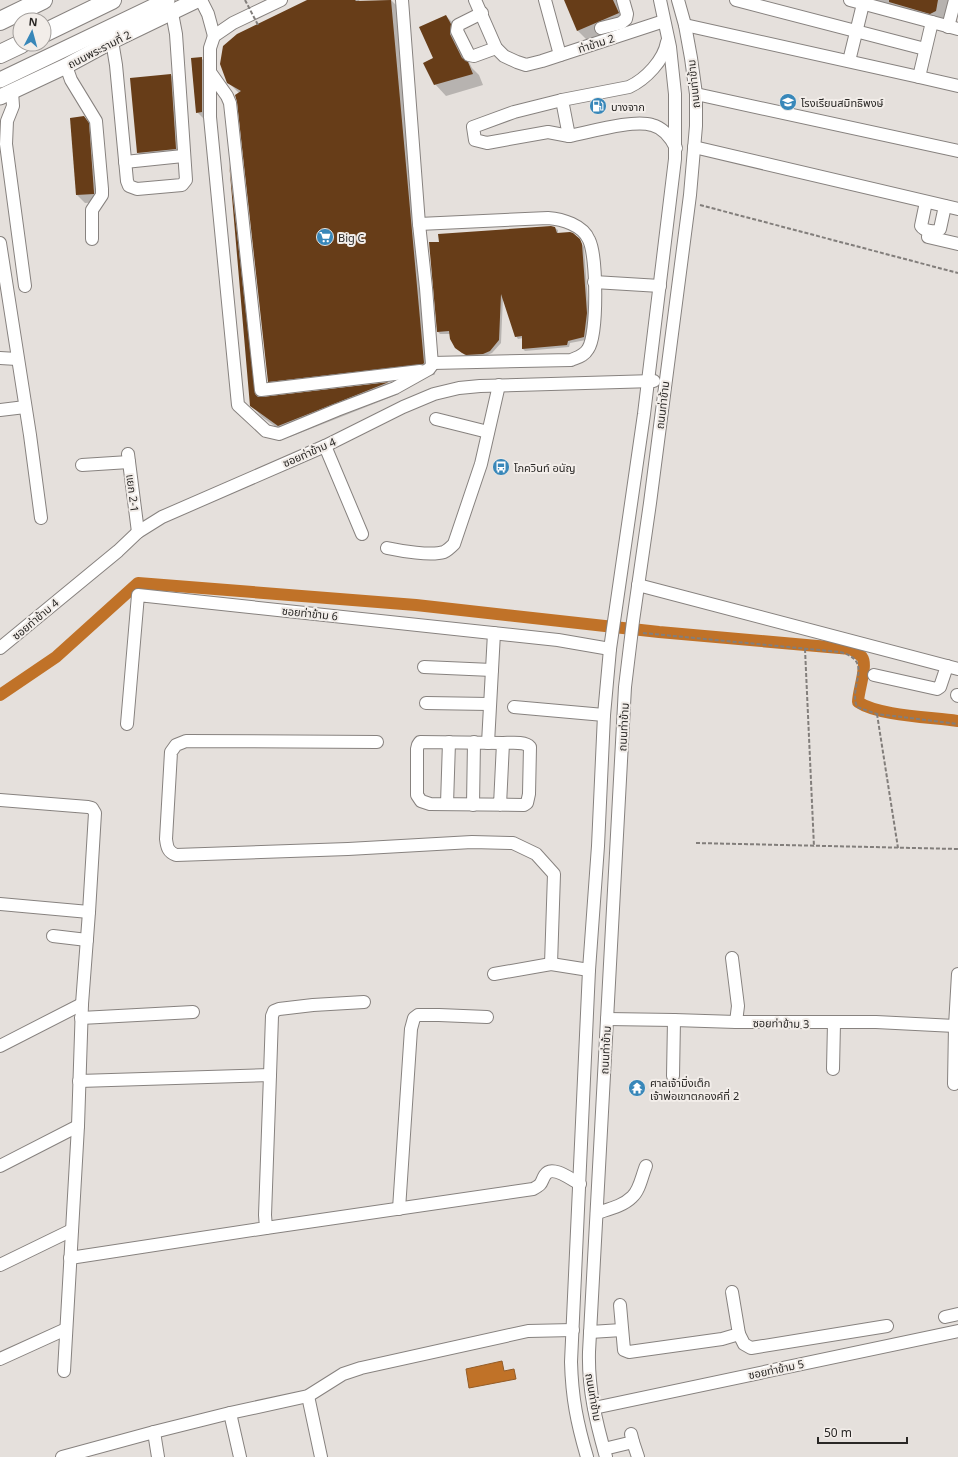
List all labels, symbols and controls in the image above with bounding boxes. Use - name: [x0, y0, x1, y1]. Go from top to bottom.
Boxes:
- north arrow: [12, 12, 52, 52]
- text: N: [28, 14, 38, 29]
- street label: ถนนพระรามที่ 2: [65, 27, 133, 71]
- street label: ท่าข้าม 2: [576, 30, 616, 56]
- street label: ถนนท่าข้าม: [683, 59, 703, 109]
- school or university icon: โรงเรียนสมิทธิพงษ์: [778, 92, 798, 112]
- place label: โรงเรียนสมิทธิพงษ์: [801, 95, 884, 110]
- fuel station icon: บางจาก: [588, 96, 608, 116]
- place label: บางจาก: [611, 99, 645, 114]
- supermarket icon: Big C: [315, 227, 335, 247]
- place label: Big C: [338, 230, 365, 245]
- street label: ถนนท่าข้าม: [652, 380, 672, 430]
- street label: ซอยท่าข้าม 4: [280, 433, 339, 470]
- bus stop icon: โภควินท์ อนัญ: [491, 457, 511, 477]
- place label: โภควินท์ อนัญ: [514, 460, 576, 475]
- street label: แยก 2-1: [123, 473, 143, 513]
- street label: ซอยท่าข้าม 4: [9, 595, 62, 643]
- street label: ซอยท่าข้าม 6: [281, 603, 339, 623]
- street label: ถนนท่าข้าม: [614, 702, 632, 752]
- street label: ซอยท่าข้าม 3: [753, 1015, 809, 1031]
- street label: ถนนท่าข้าม: [596, 1025, 614, 1075]
- place label: ศาลเจ้ามิ่งเต็ก เจ้าพ่อเขาตกองค์ที่ 2: [650, 1075, 739, 1103]
- temple icon: ศาลเจ้ามิ่งเต็ก เจ้าพ่อเขาตกองค์ที่ 2: [627, 1078, 647, 1098]
- street label: ซอยท่าข้าม 5: [747, 1356, 805, 1382]
- street label: ถนนท่าข้าม: [582, 1372, 606, 1422]
- scale bar: [818, 1419, 907, 1445]
- text: 50 m: [824, 1424, 852, 1441]

